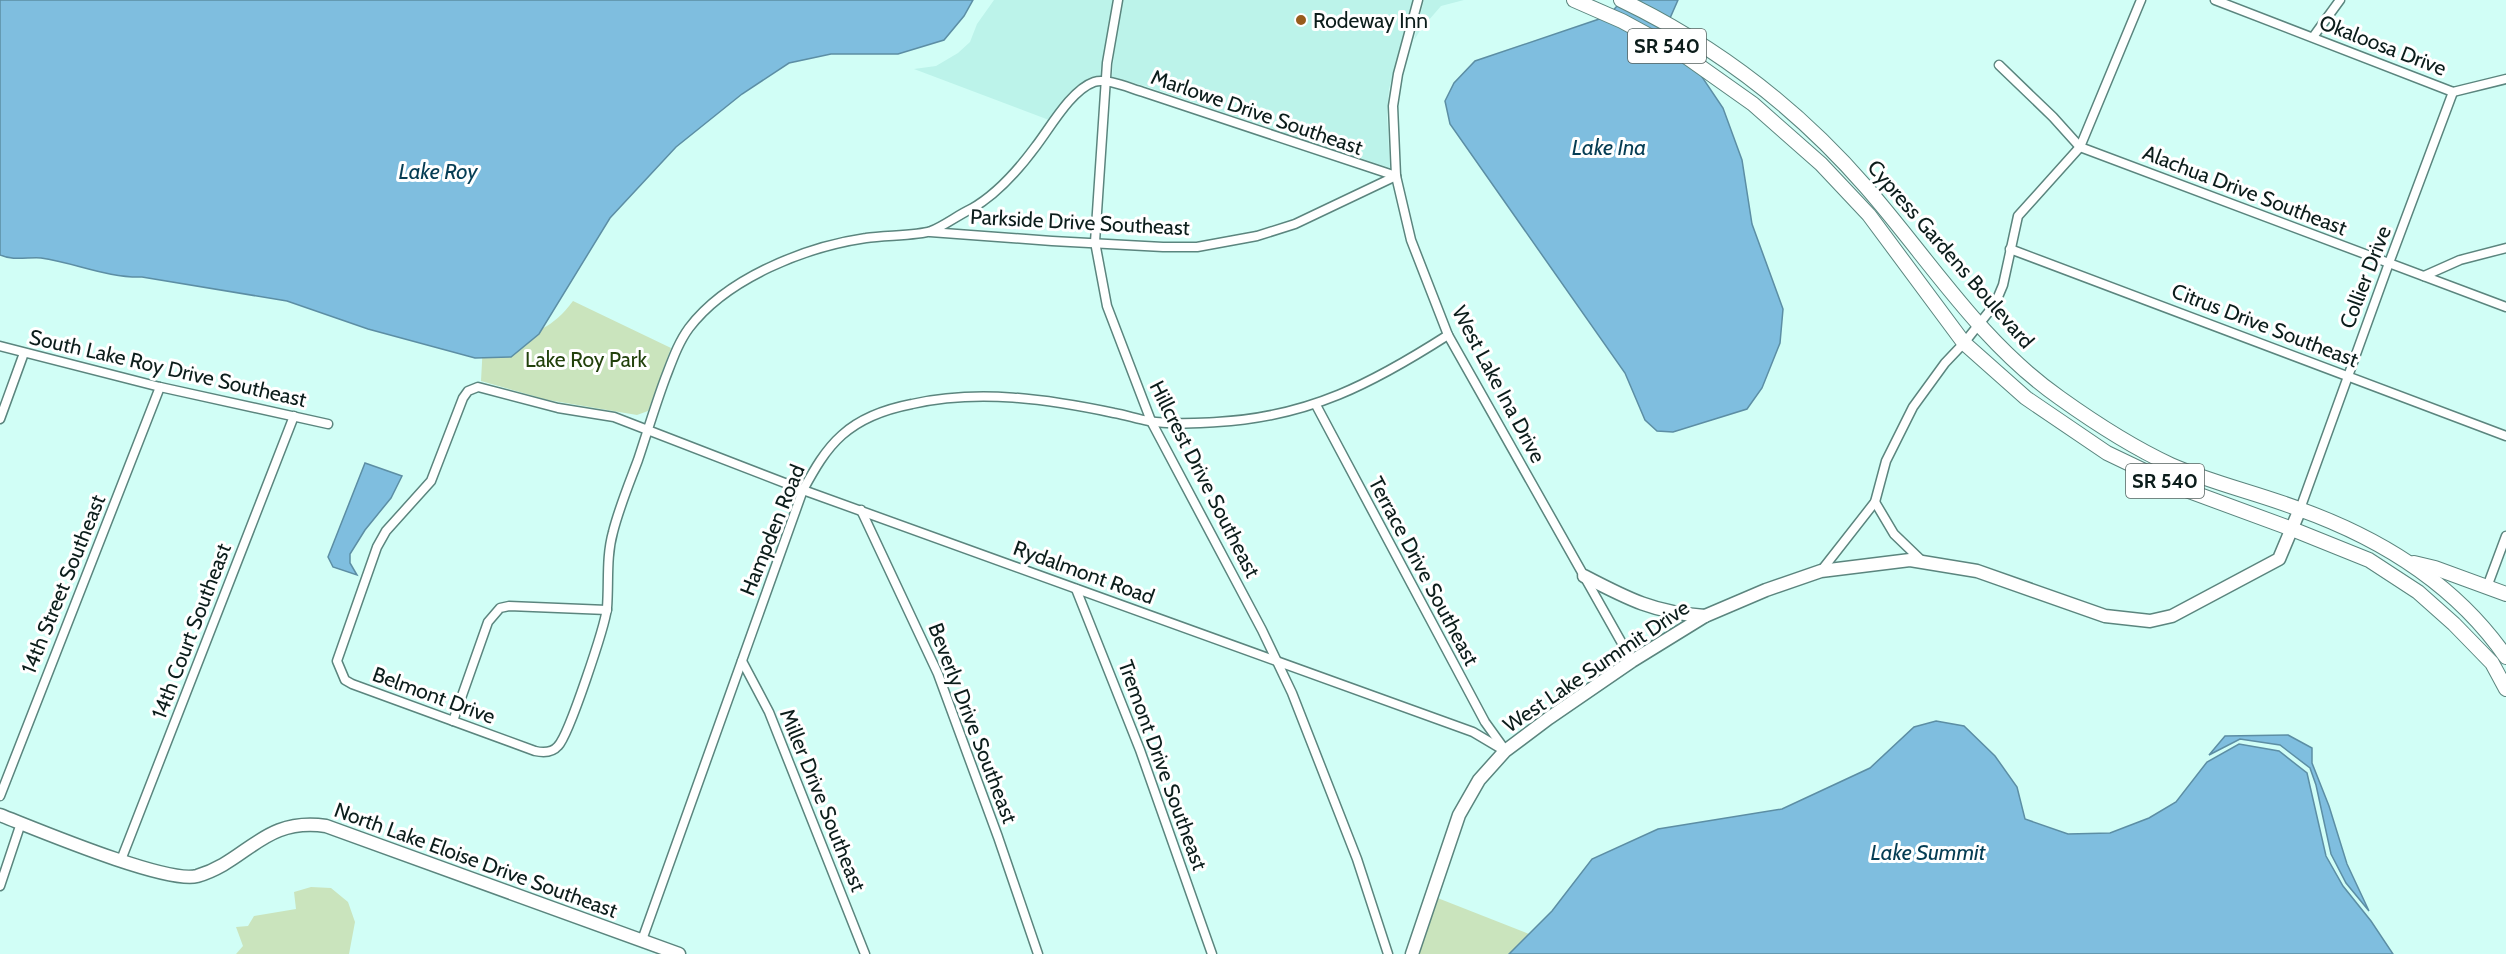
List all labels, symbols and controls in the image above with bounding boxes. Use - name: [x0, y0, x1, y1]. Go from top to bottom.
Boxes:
- place label: Rodeway Inn: [1313, 8, 1428, 33]
- street label: Okaloosa Drive: [2316, 9, 2450, 81]
- marker: Rodeway Inn: [1294, 13, 1308, 27]
- road number: SR 540: [1628, 29, 1706, 63]
- street label: Marlowe Drive Southeast: [1148, 64, 1366, 160]
- water label: Lake Ina: [1572, 134, 1646, 161]
- street label: Alachua Drive Southeast: [2140, 140, 2350, 240]
- street label: Cypress Gardens Boulevard: [1862, 155, 2040, 353]
- water label: Lake Roy: [398, 158, 478, 185]
- street label: Parkside Drive Southeast: [970, 204, 1190, 240]
- street label: Collier Drive: [2334, 222, 2396, 332]
- street label: Citrus Drive Southeast: [2168, 278, 2362, 372]
- street label: West Lake Ina Drive: [1447, 301, 1551, 467]
- street label: South Lake Roy Drive Southeast: [27, 324, 309, 412]
- park label: Lake Roy Park: [525, 347, 647, 372]
- street label: Hillcrest Drive Southeast: [1144, 376, 1266, 582]
- street label: Hampden Road: [734, 461, 810, 599]
- road number: SR 540: [2126, 464, 2204, 498]
- street label: Terrace Drive Southeast: [1364, 472, 1484, 670]
- street label: 14th Street Southeast: [16, 491, 110, 677]
- street label: Rydalmont Road: [1010, 535, 1158, 609]
- street label: 14th Court Southeast: [146, 540, 236, 722]
- street label: West Lake Summit Drive: [1498, 594, 1694, 737]
- street label: Beverly Drive Southeast: [923, 619, 1023, 827]
- street label: Tremont Drive Southeast: [1113, 657, 1213, 873]
- street label: Belmont Drive: [369, 661, 499, 729]
- street label: Miller Drive Southeast: [775, 705, 871, 895]
- street label: North Lake Eloise Drive Southeast: [331, 797, 621, 923]
- water label: Lake Summit: [1871, 839, 1987, 866]

